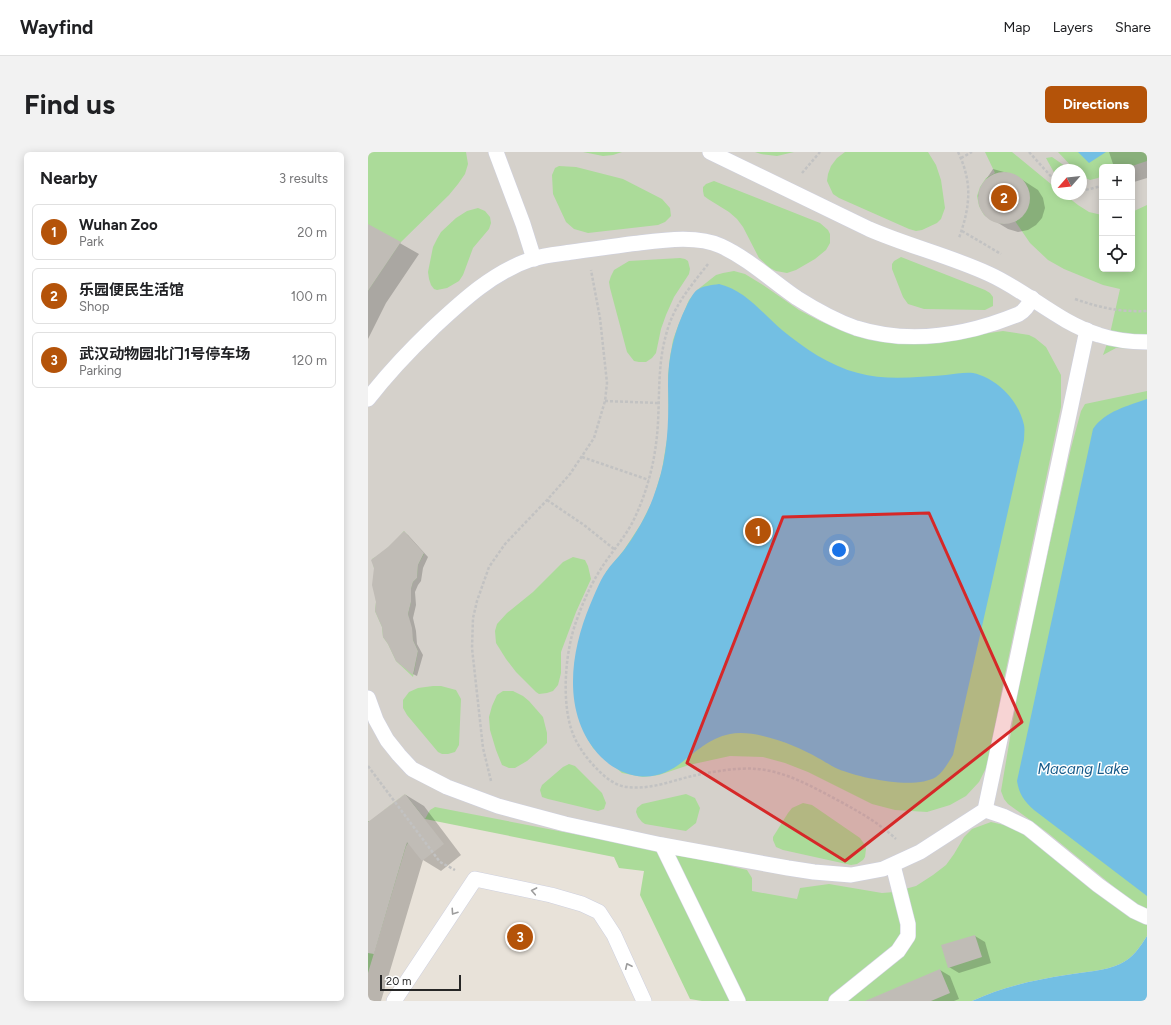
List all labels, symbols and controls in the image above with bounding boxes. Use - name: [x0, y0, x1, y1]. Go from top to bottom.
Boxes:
- text: Wayfind: [20, 16, 93, 39]
- text: Map: [1003, 19, 1031, 36]
- text: Layers: [1053, 19, 1093, 36]
- text: Share: [1115, 19, 1151, 36]
- button: Directions: [1045, 86, 1147, 123]
- text: Find us: [24, 87, 115, 121]
- north arrow: [1051, 164, 1087, 200]
- map controls: [1099, 164, 1135, 272]
- button: +: [1099, 164, 1135, 200]
- text: Nearby: [40, 168, 98, 188]
- text: 3 results: [279, 171, 328, 186]
- pin: 2: [991, 183, 1017, 213]
- button: −: [1099, 200, 1135, 236]
- text: Wuhan Zoo: [79, 216, 158, 234]
- text: 1: [51, 225, 57, 240]
- text: 20 m: [297, 225, 327, 240]
- text: Park: [79, 234, 104, 249]
- button: locate: [1099, 236, 1135, 272]
- text: 乐园便民生活馆: [79, 281, 184, 299]
- text: 2: [50, 289, 58, 304]
- text: 100 m: [291, 289, 327, 304]
- text: Shop: [79, 299, 109, 314]
- text: 武汉动物园北门1号停车场: [79, 345, 250, 363]
- text: 3: [50, 353, 58, 368]
- text: 120 m: [292, 353, 327, 368]
- text: Parking: [79, 363, 122, 378]
- pin: 1: [745, 516, 771, 546]
- your location: [829, 540, 849, 560]
- water label: Macang Lake: [1037, 760, 1129, 778]
- one-way arrow: [531, 888, 537, 896]
- one-way arrow: [451, 908, 459, 915]
- pin: 3: [507, 922, 533, 952]
- one-way arrow: [625, 962, 633, 970]
- scale bar: [380, 973, 461, 992]
- text: 20 m: [386, 975, 411, 988]

